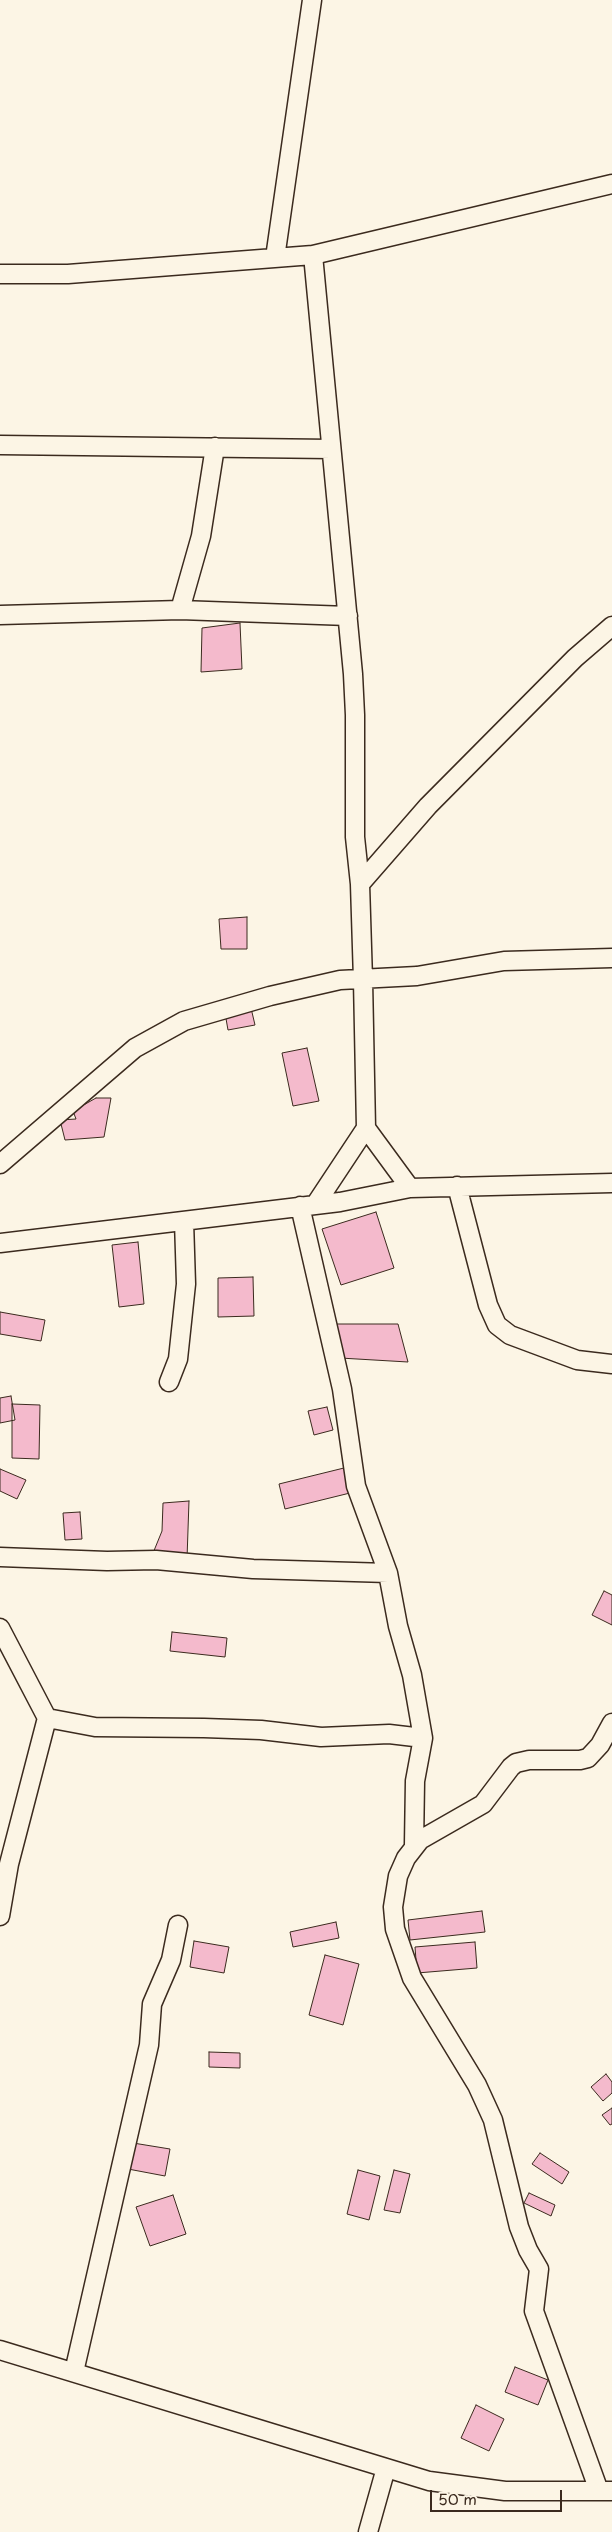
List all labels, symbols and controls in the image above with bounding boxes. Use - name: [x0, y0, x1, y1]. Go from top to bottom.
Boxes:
- scale bar: [432, 2480, 564, 2512]
- text: 50 m: [438, 2487, 477, 2510]

